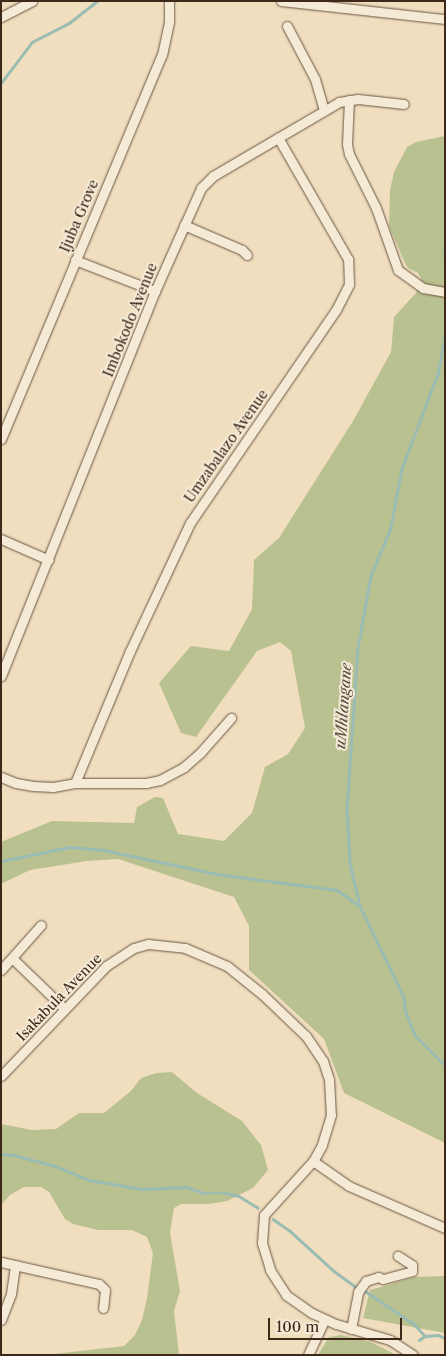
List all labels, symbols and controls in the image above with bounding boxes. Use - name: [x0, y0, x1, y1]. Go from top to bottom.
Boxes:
- street label: Ijuba Grove: [56, 177, 102, 255]
- street label: Imbokodo Avenue: [99, 260, 161, 380]
- street label: Umzabalazo Avenue: [180, 386, 272, 506]
- water label: uMhlangane: [331, 662, 355, 750]
- street label: Isakabula Avenue: [13, 949, 105, 1045]
- scale bar: [271, 1308, 405, 1340]
- text: 100 m: [276, 1317, 319, 1336]

